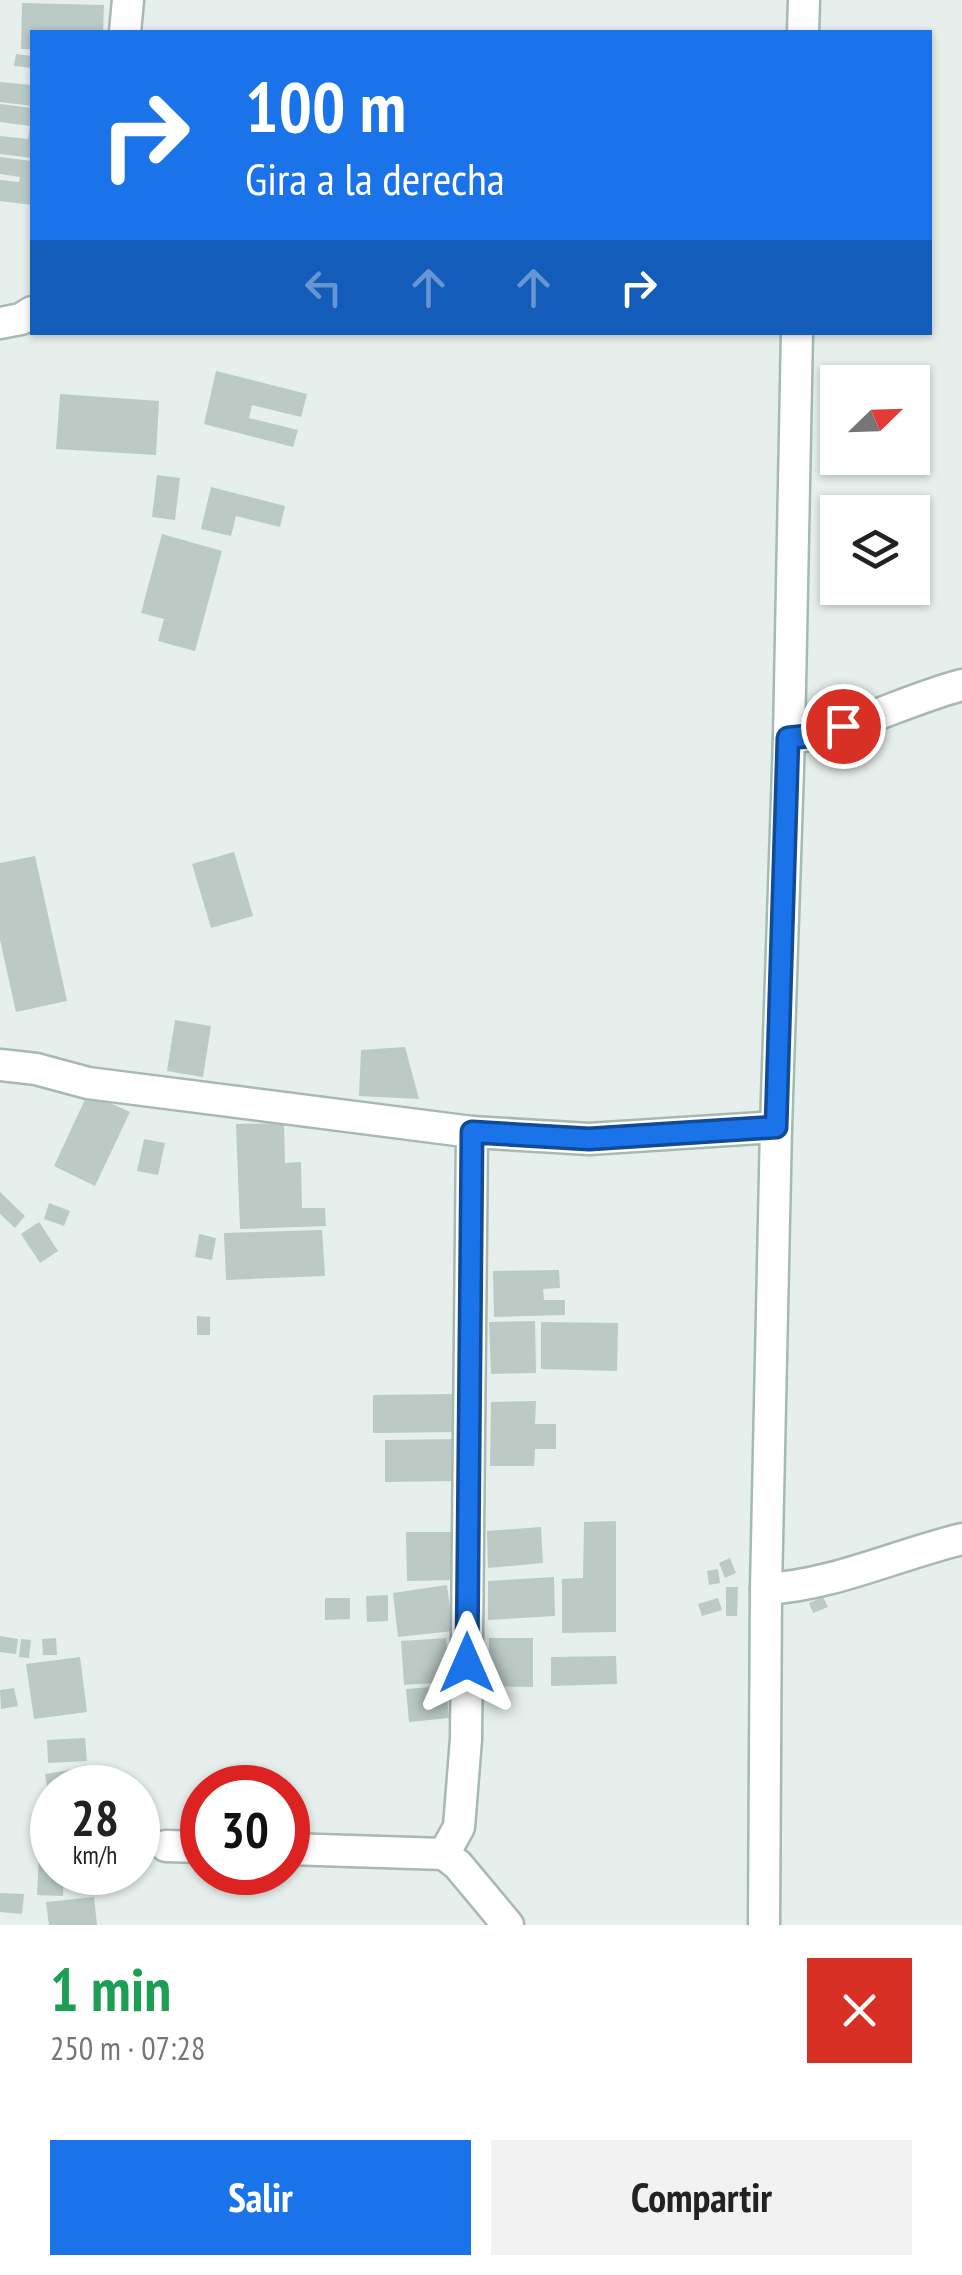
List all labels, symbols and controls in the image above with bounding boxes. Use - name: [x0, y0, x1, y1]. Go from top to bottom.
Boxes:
- text: 100 m: [245, 61, 406, 151]
- icon: right: [80, 70, 210, 200]
- text: Gira a la derecha: [245, 149, 505, 207]
- icon: left: [296, 260, 351, 315]
- icon: ahead: [401, 260, 456, 315]
- icon: ahead: [506, 260, 561, 315]
- icon: right: [611, 260, 666, 315]
- north arrow: [820, 365, 930, 475]
- map controls: [820, 365, 930, 605]
- button: layers: [820, 495, 930, 605]
- pin: [801, 684, 886, 769]
- icon: arrive: [816, 699, 871, 754]
- position arrow: [415, 1611, 519, 1715]
- speed limit sign: 30: [180, 1765, 310, 1895]
- text: 28: [71, 1785, 119, 1850]
- text: km/h: [73, 1839, 117, 1871]
- text: 1 min: [50, 1950, 171, 2028]
- button: close: [807, 1958, 912, 2063]
- text: 250 m · 07:28: [50, 2027, 205, 2069]
- button: Salir: [50, 2140, 471, 2255]
- button: Compartir: [491, 2140, 912, 2255]

